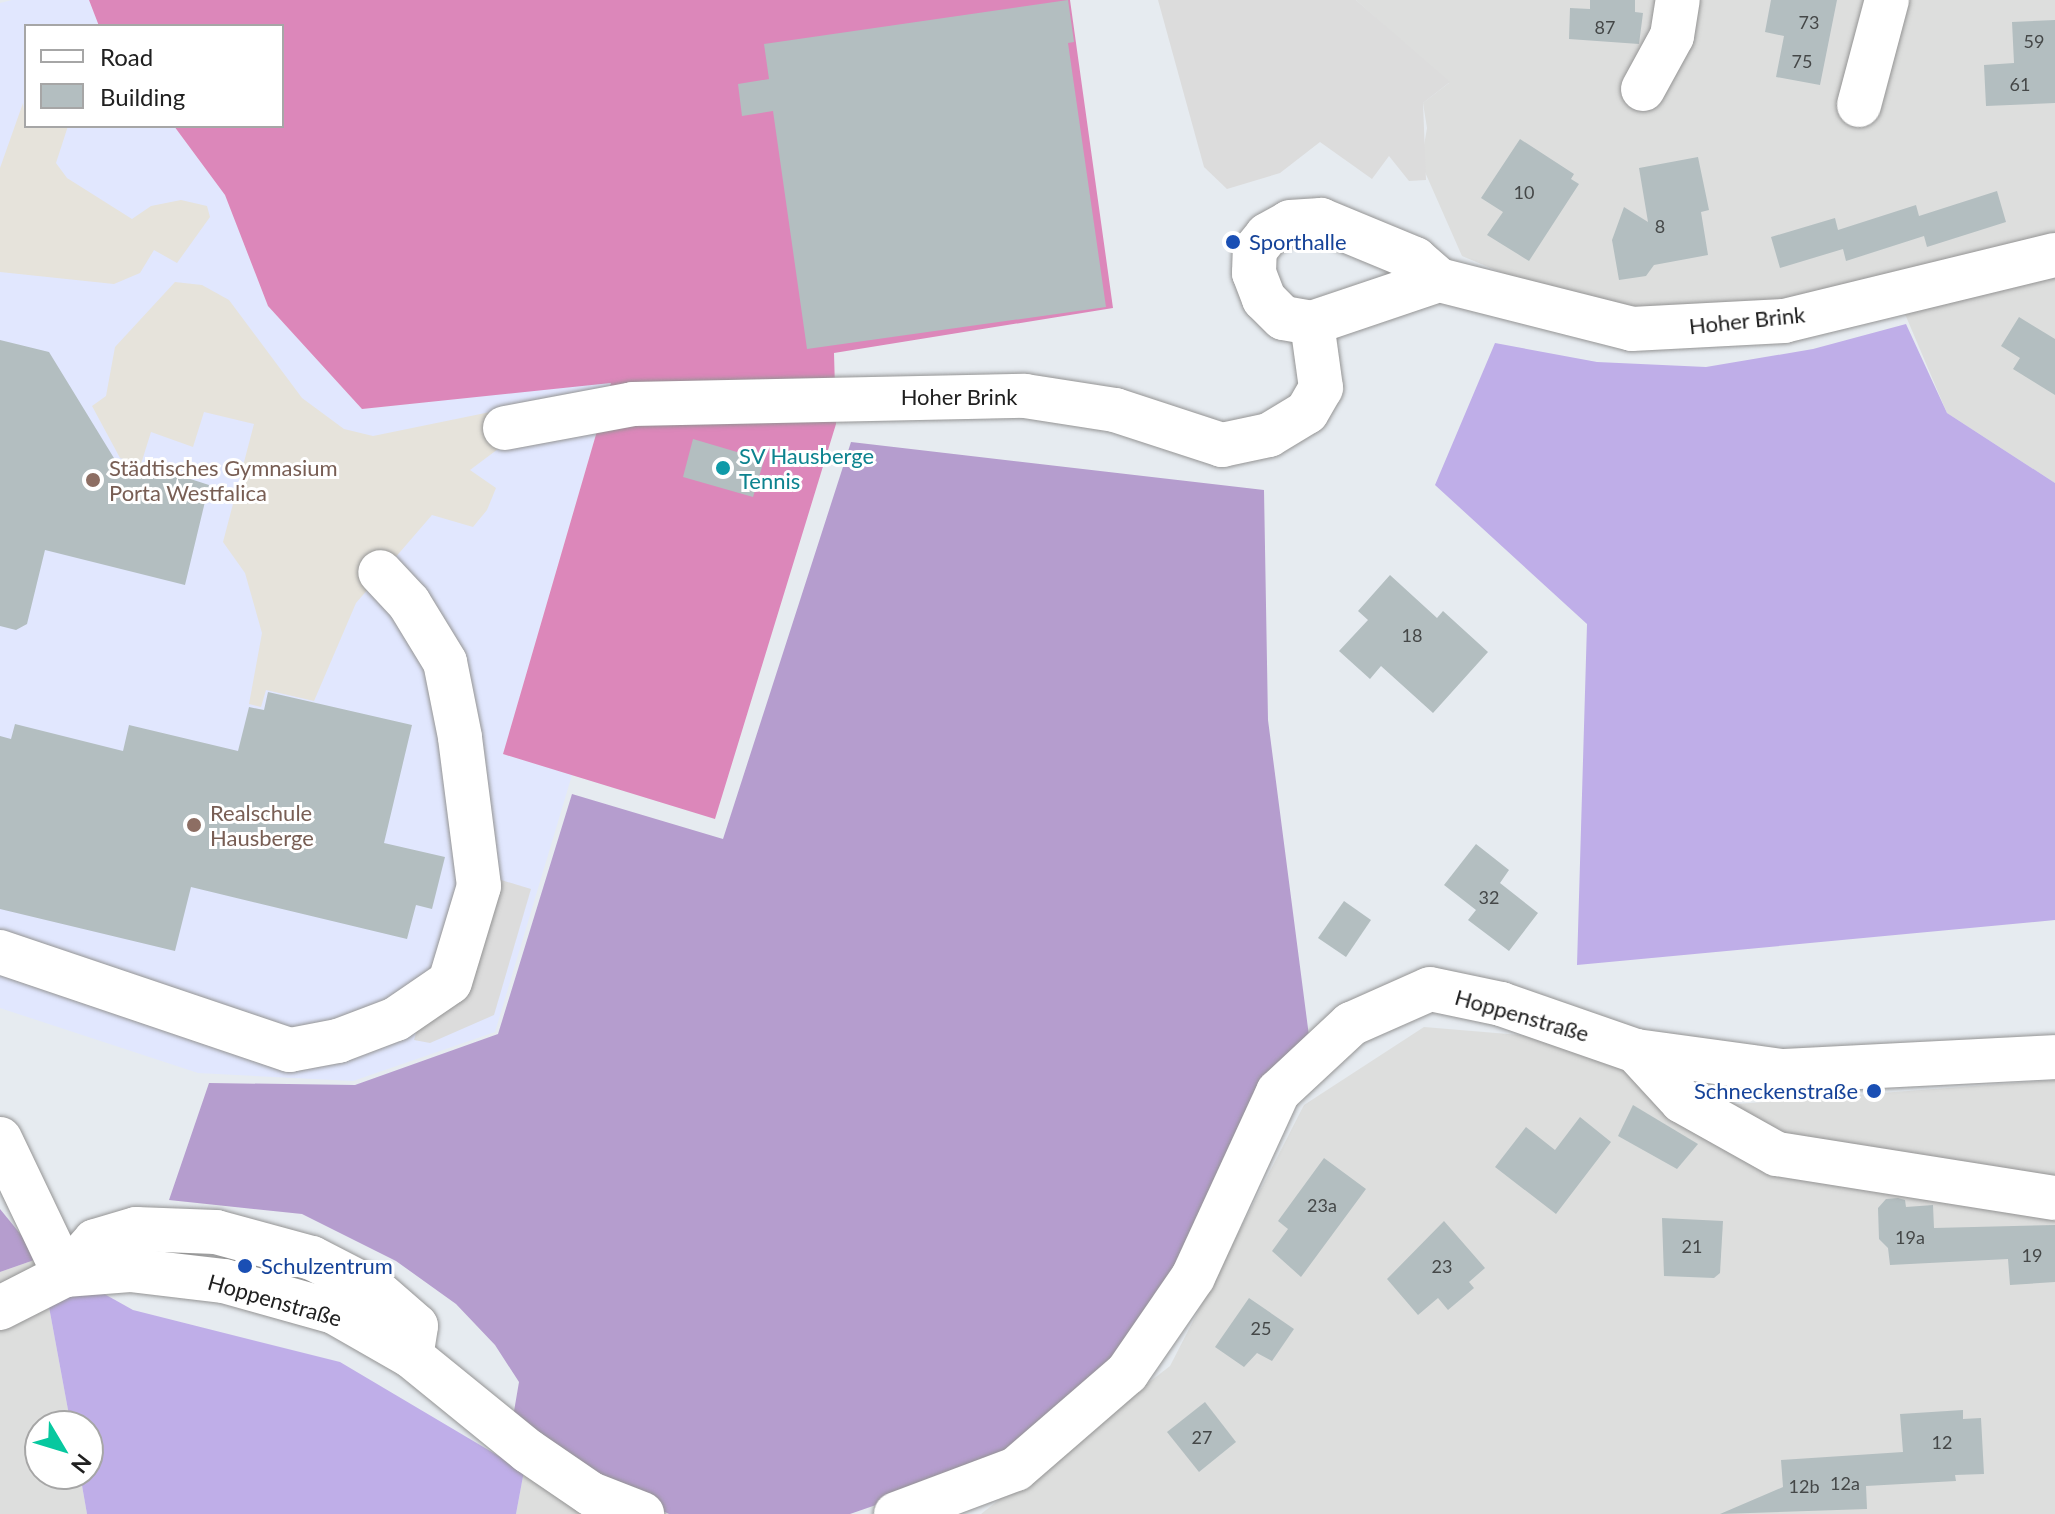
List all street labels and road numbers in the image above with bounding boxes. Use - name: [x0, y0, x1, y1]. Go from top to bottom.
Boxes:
- street label: Hoher Brink: [1687, 301, 1807, 339]
- street label: Hoher Brink: [900, 384, 1018, 410]
- street label: Hoppenstraße: [1452, 983, 1592, 1047]
- street label: Hoppenstraße: [205, 1268, 345, 1332]

